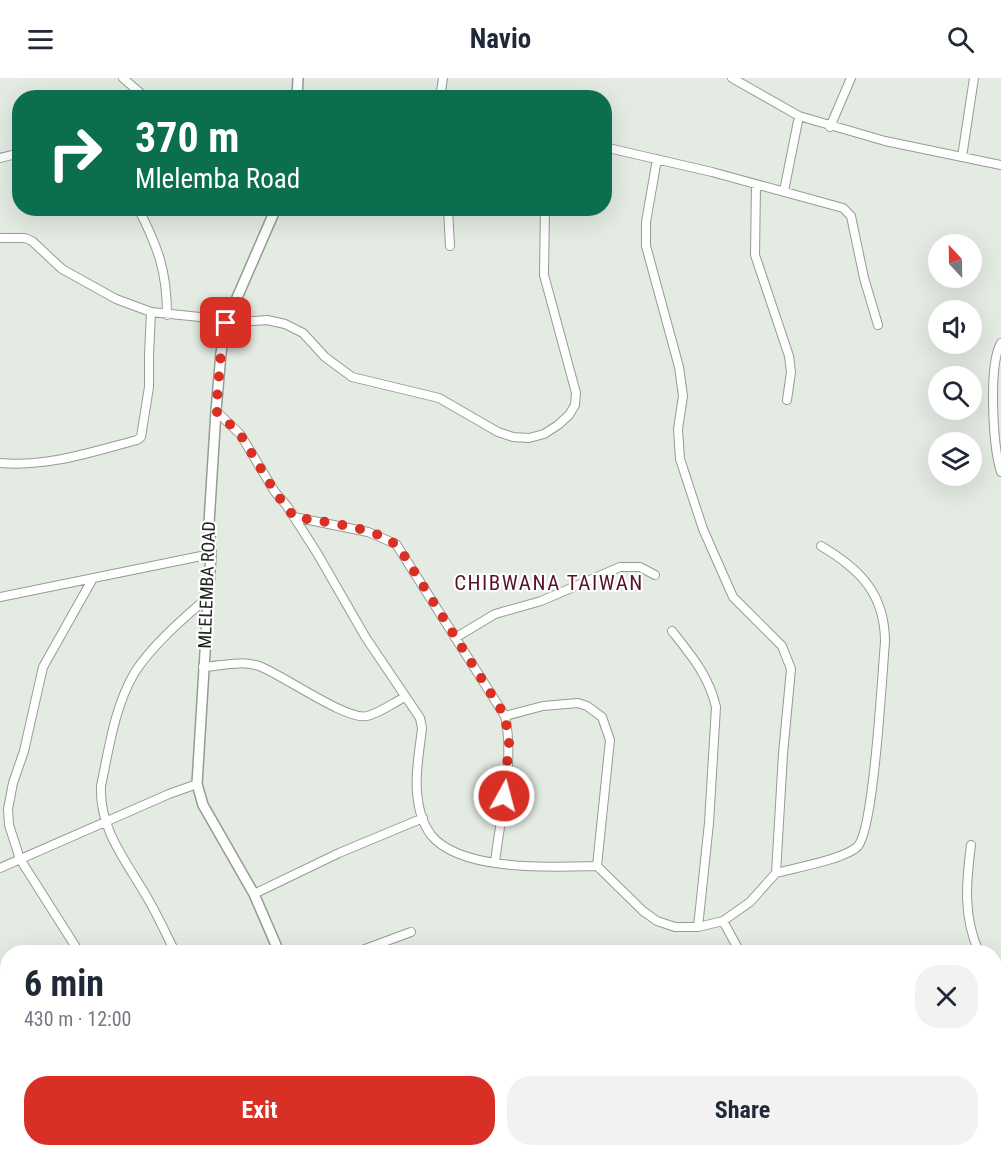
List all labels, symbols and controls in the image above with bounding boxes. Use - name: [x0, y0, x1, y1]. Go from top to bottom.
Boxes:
- icon: menu: [24, 23, 57, 56]
- text: Navio: [470, 23, 531, 55]
- icon: search: [944, 23, 977, 56]
- text: 370 m: [135, 113, 240, 162]
- icon: right: [36, 114, 114, 192]
- text: Mlelemba Road: [135, 163, 300, 195]
- north arrow: [928, 234, 982, 288]
- map controls: [928, 234, 982, 486]
- pin: [200, 297, 251, 348]
- button: sound: [928, 300, 982, 354]
- icon: arrive: [209, 306, 242, 339]
- button: search: [928, 366, 982, 420]
- button: layers: [928, 432, 982, 486]
- street label: MLELEMBA ROAD: [194, 521, 219, 649]
- district label: CHIBWANA TAIWAN: [454, 571, 644, 595]
- position arrow: [472, 764, 536, 828]
- text: 6 min: [24, 963, 104, 1005]
- button: close: [915, 965, 978, 1028]
- text: 430 m · 12:00: [24, 1007, 131, 1031]
- button: Exit: [24, 1076, 495, 1145]
- button: Share: [507, 1076, 978, 1145]

